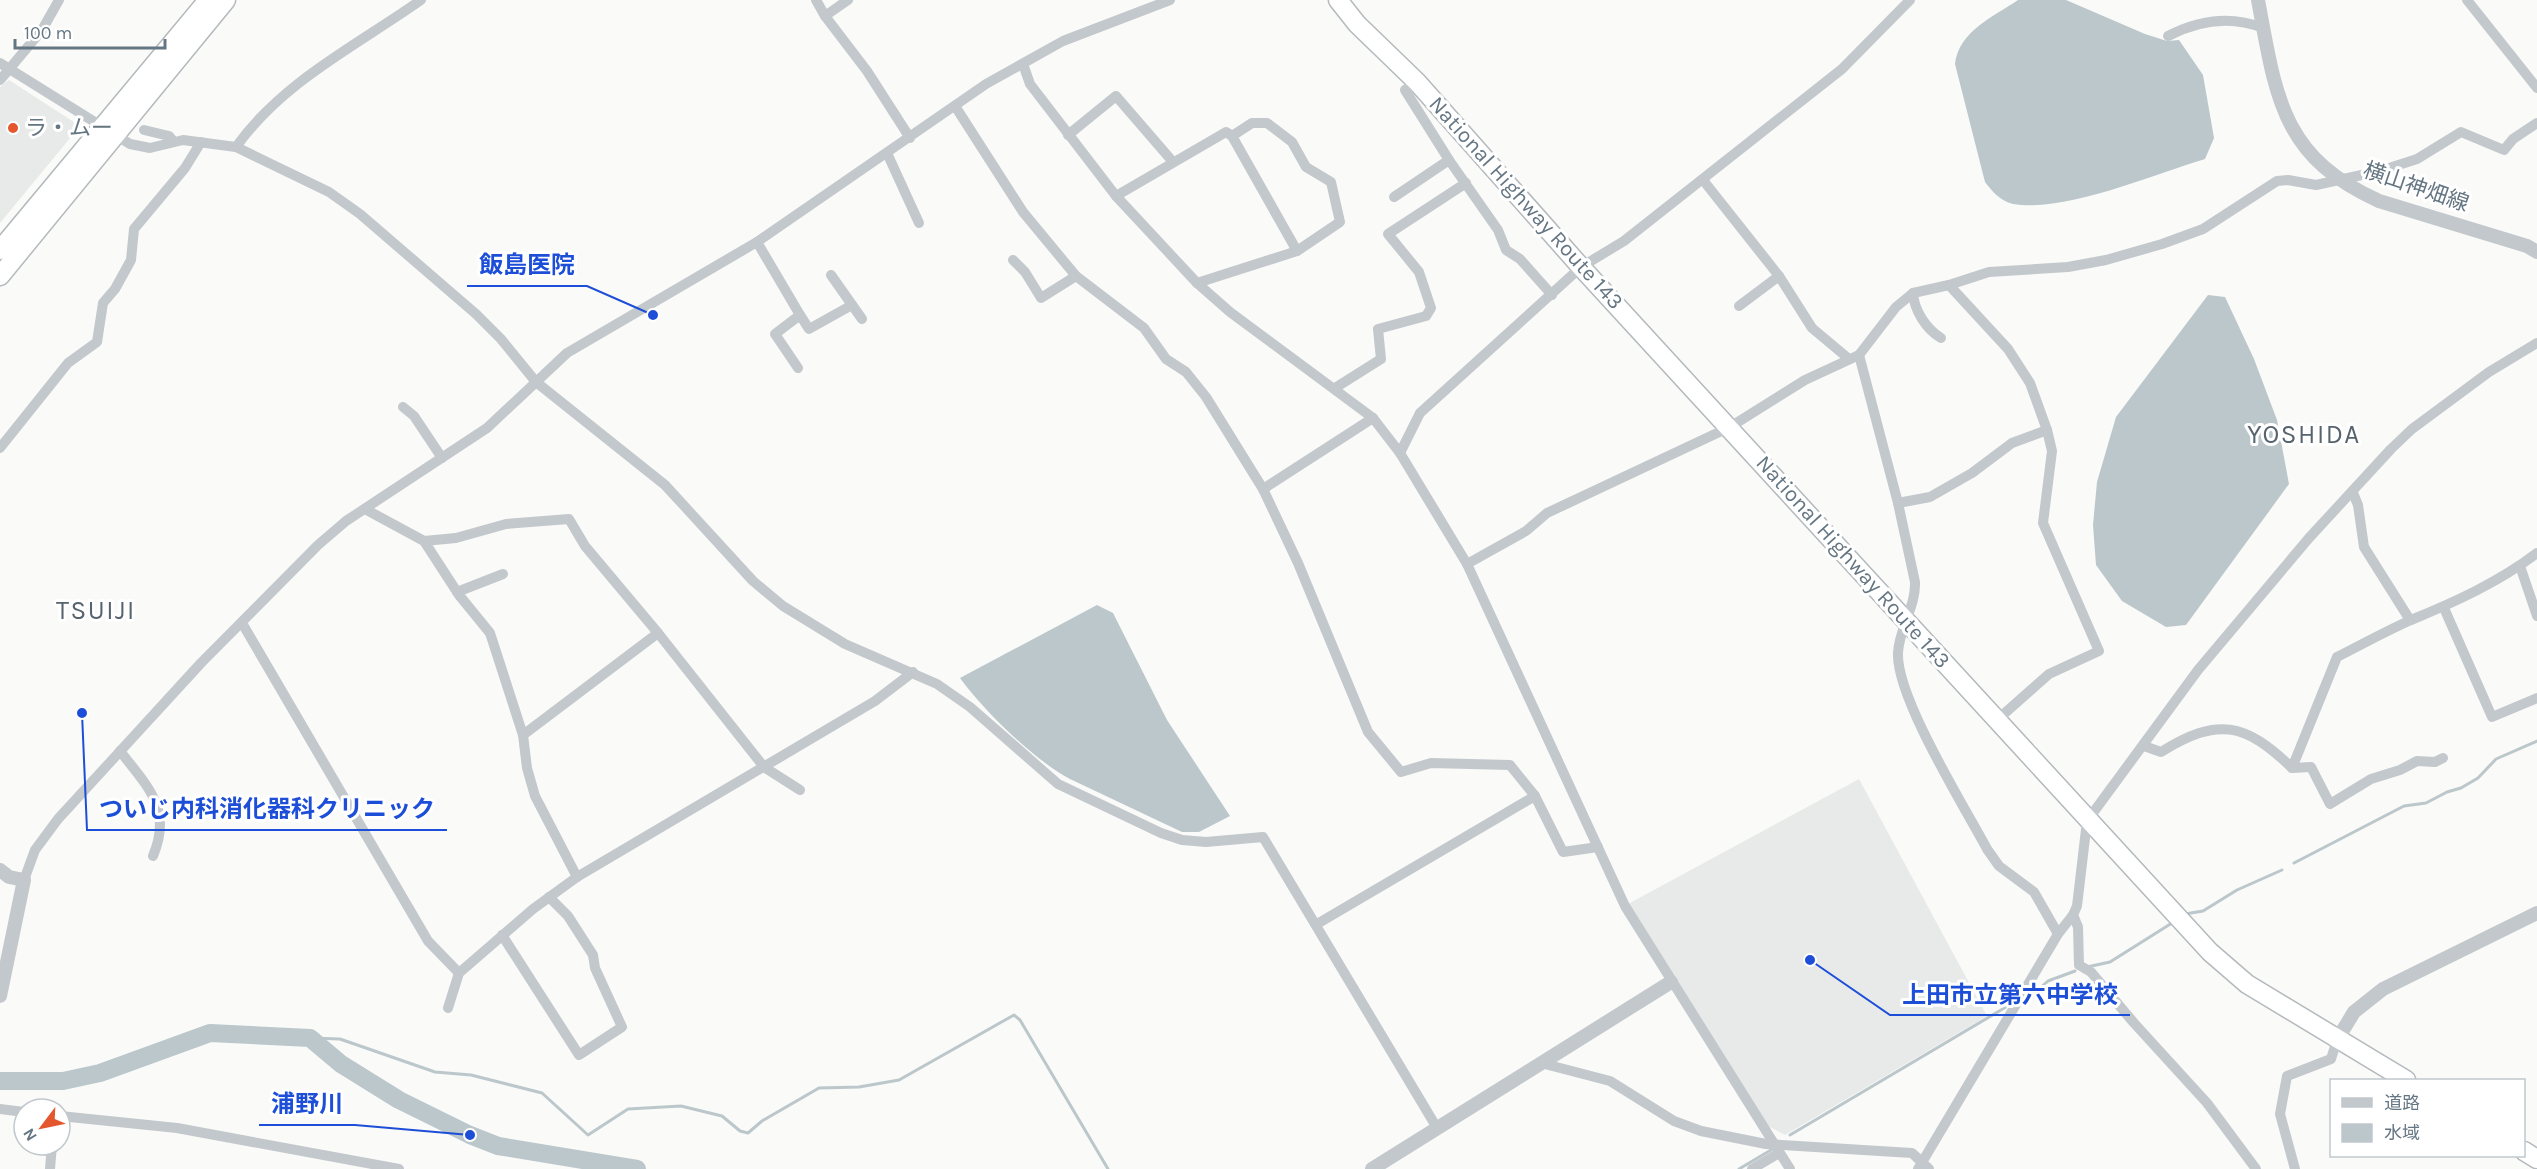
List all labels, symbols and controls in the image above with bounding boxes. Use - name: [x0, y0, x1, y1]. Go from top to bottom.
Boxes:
- scale bar: [15, 12, 165, 50]
- text: 100 m: [24, 22, 72, 44]
- street label: National Highway Route 143: [1424, 91, 1628, 315]
- place label: ラ・ムー: [25, 115, 113, 141]
- marker: ラ・ムー: [6, 121, 20, 135]
- street label: 横山神畑線: [2360, 157, 2472, 217]
- callout: 飯島医院: [467, 244, 587, 286]
- text: 飯島医院: [479, 251, 575, 279]
- district label: YOSHIDA: [2247, 419, 2361, 450]
- street label: National Highway Route 143: [1751, 450, 1955, 674]
- district label: TSUIJI: [56, 595, 136, 626]
- callout: ついじ内科消化器科クリニック: [87, 788, 447, 830]
- text: ついじ内科消化器科クリニック: [99, 795, 435, 823]
- callout: 上田市立第六中学校: [1890, 973, 2130, 1015]
- text: 上田市立第六中学校: [1902, 981, 2118, 1009]
- legend: [2330, 1079, 2525, 1157]
- callout: 浦野川: [259, 1083, 355, 1125]
- text: 浦野川: [271, 1090, 343, 1118]
- text: 道路: [2384, 1092, 2420, 1114]
- north arrow: [12, 1097, 72, 1157]
- text: 水域: [2384, 1122, 2420, 1144]
- text: N: [19, 1125, 41, 1145]

